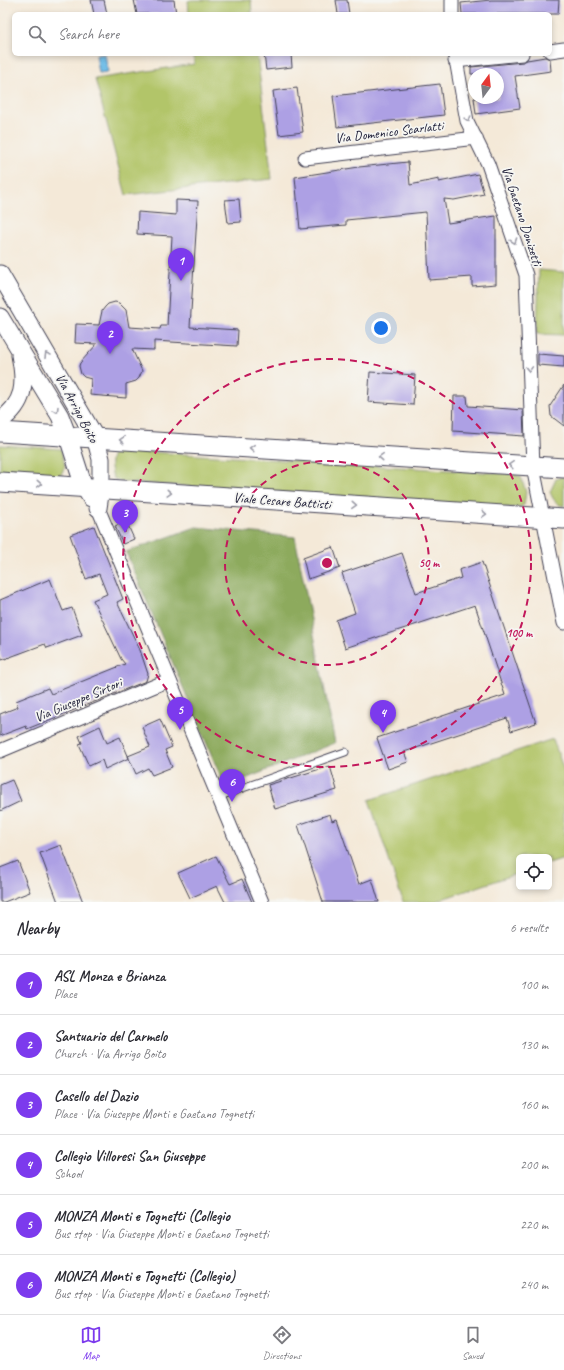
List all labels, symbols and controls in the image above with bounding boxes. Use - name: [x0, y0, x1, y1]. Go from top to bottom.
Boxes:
- search box: [12, 12, 552, 56]
- icon: search: [26, 23, 48, 45]
- text: Search here: [58, 25, 119, 44]
- north arrow: [468, 68, 504, 104]
- one-way arrow: [463, 116, 472, 123]
- street label: Via Domenico Scarlatti: [334, 117, 446, 147]
- street label: Via Gaetano Donizetti: [498, 164, 547, 270]
- one-way arrow: [509, 237, 518, 244]
- pin: 1: [168, 248, 194, 281]
- your location: [371, 318, 391, 338]
- pin: 2: [97, 321, 123, 354]
- one-way arrow: [45, 352, 52, 359]
- one-way arrow: [525, 366, 533, 372]
- street label: Via Arrigo Boito: [52, 371, 103, 446]
- one-way arrow: [51, 406, 59, 413]
- one-way arrow: [119, 435, 125, 444]
- one-way arrow: [249, 444, 255, 453]
- one-way arrow: [378, 452, 384, 461]
- one-way arrow: [508, 461, 514, 470]
- one-way arrow: [36, 480, 42, 489]
- one-way arrow: [166, 489, 172, 498]
- street label: Viale Cesare Battisti: [233, 489, 334, 513]
- pin: 3: [112, 500, 138, 533]
- one-way arrow: [351, 501, 357, 510]
- one-way arrow: [481, 509, 487, 518]
- text: 50 m: [419, 555, 440, 571]
- centre of rings: [320, 556, 334, 570]
- text: 100 m: [506, 625, 533, 641]
- street label: Via Giuseppe Sirtori: [32, 673, 126, 726]
- pin: 5: [167, 697, 193, 730]
- pin: 4: [370, 700, 396, 733]
- pin: 6: [219, 769, 245, 802]
- map controls: [516, 854, 552, 890]
- button: locate: [516, 854, 552, 890]
- text: Nearby: [16, 918, 59, 939]
- text: 6 results: [510, 920, 548, 936]
- text: ASL Monza e Brianza: [54, 967, 165, 986]
- text: 1: [26, 977, 32, 993]
- text: 100 m: [520, 977, 548, 993]
- text: Place: [54, 986, 77, 1002]
- text: Santuario del Carmelo: [54, 1027, 167, 1046]
- text: 2: [26, 1037, 32, 1053]
- text: 130 m: [520, 1037, 548, 1053]
- text: Church · Via Arrigo Boito: [54, 1046, 166, 1062]
- text: Casello del Dazio: [54, 1087, 138, 1106]
- text: 3: [26, 1097, 32, 1113]
- text: 160 m: [520, 1097, 548, 1113]
- text: Place · Via Giuseppe Monti e Gaetano Tognetti: [54, 1106, 254, 1122]
- text: Collegio Villoresi San Giuseppe: [54, 1147, 205, 1166]
- text: 4: [26, 1157, 32, 1173]
- text: 200 m: [520, 1157, 548, 1173]
- text: School: [54, 1166, 82, 1182]
- text: MONZA Monti e Tognetti (Collegio: [54, 1207, 230, 1226]
- text: 5: [26, 1217, 32, 1233]
- text: 220 m: [520, 1217, 548, 1233]
- text: Bus stop · Via Giuseppe Monti e Gaetano Tognetti: [54, 1226, 269, 1242]
- text: MONZA Monti e Tognetti (Collegio): [54, 1267, 235, 1286]
- text: 6: [26, 1277, 32, 1293]
- text: 240 m: [520, 1277, 548, 1293]
- text: Bus stop · Via Giuseppe Monti e Gaetano Tognetti: [54, 1286, 269, 1302]
- tab: Map: [80, 1324, 102, 1362]
- tab: Directions: [263, 1324, 301, 1362]
- tab: Saved: [462, 1324, 484, 1362]

